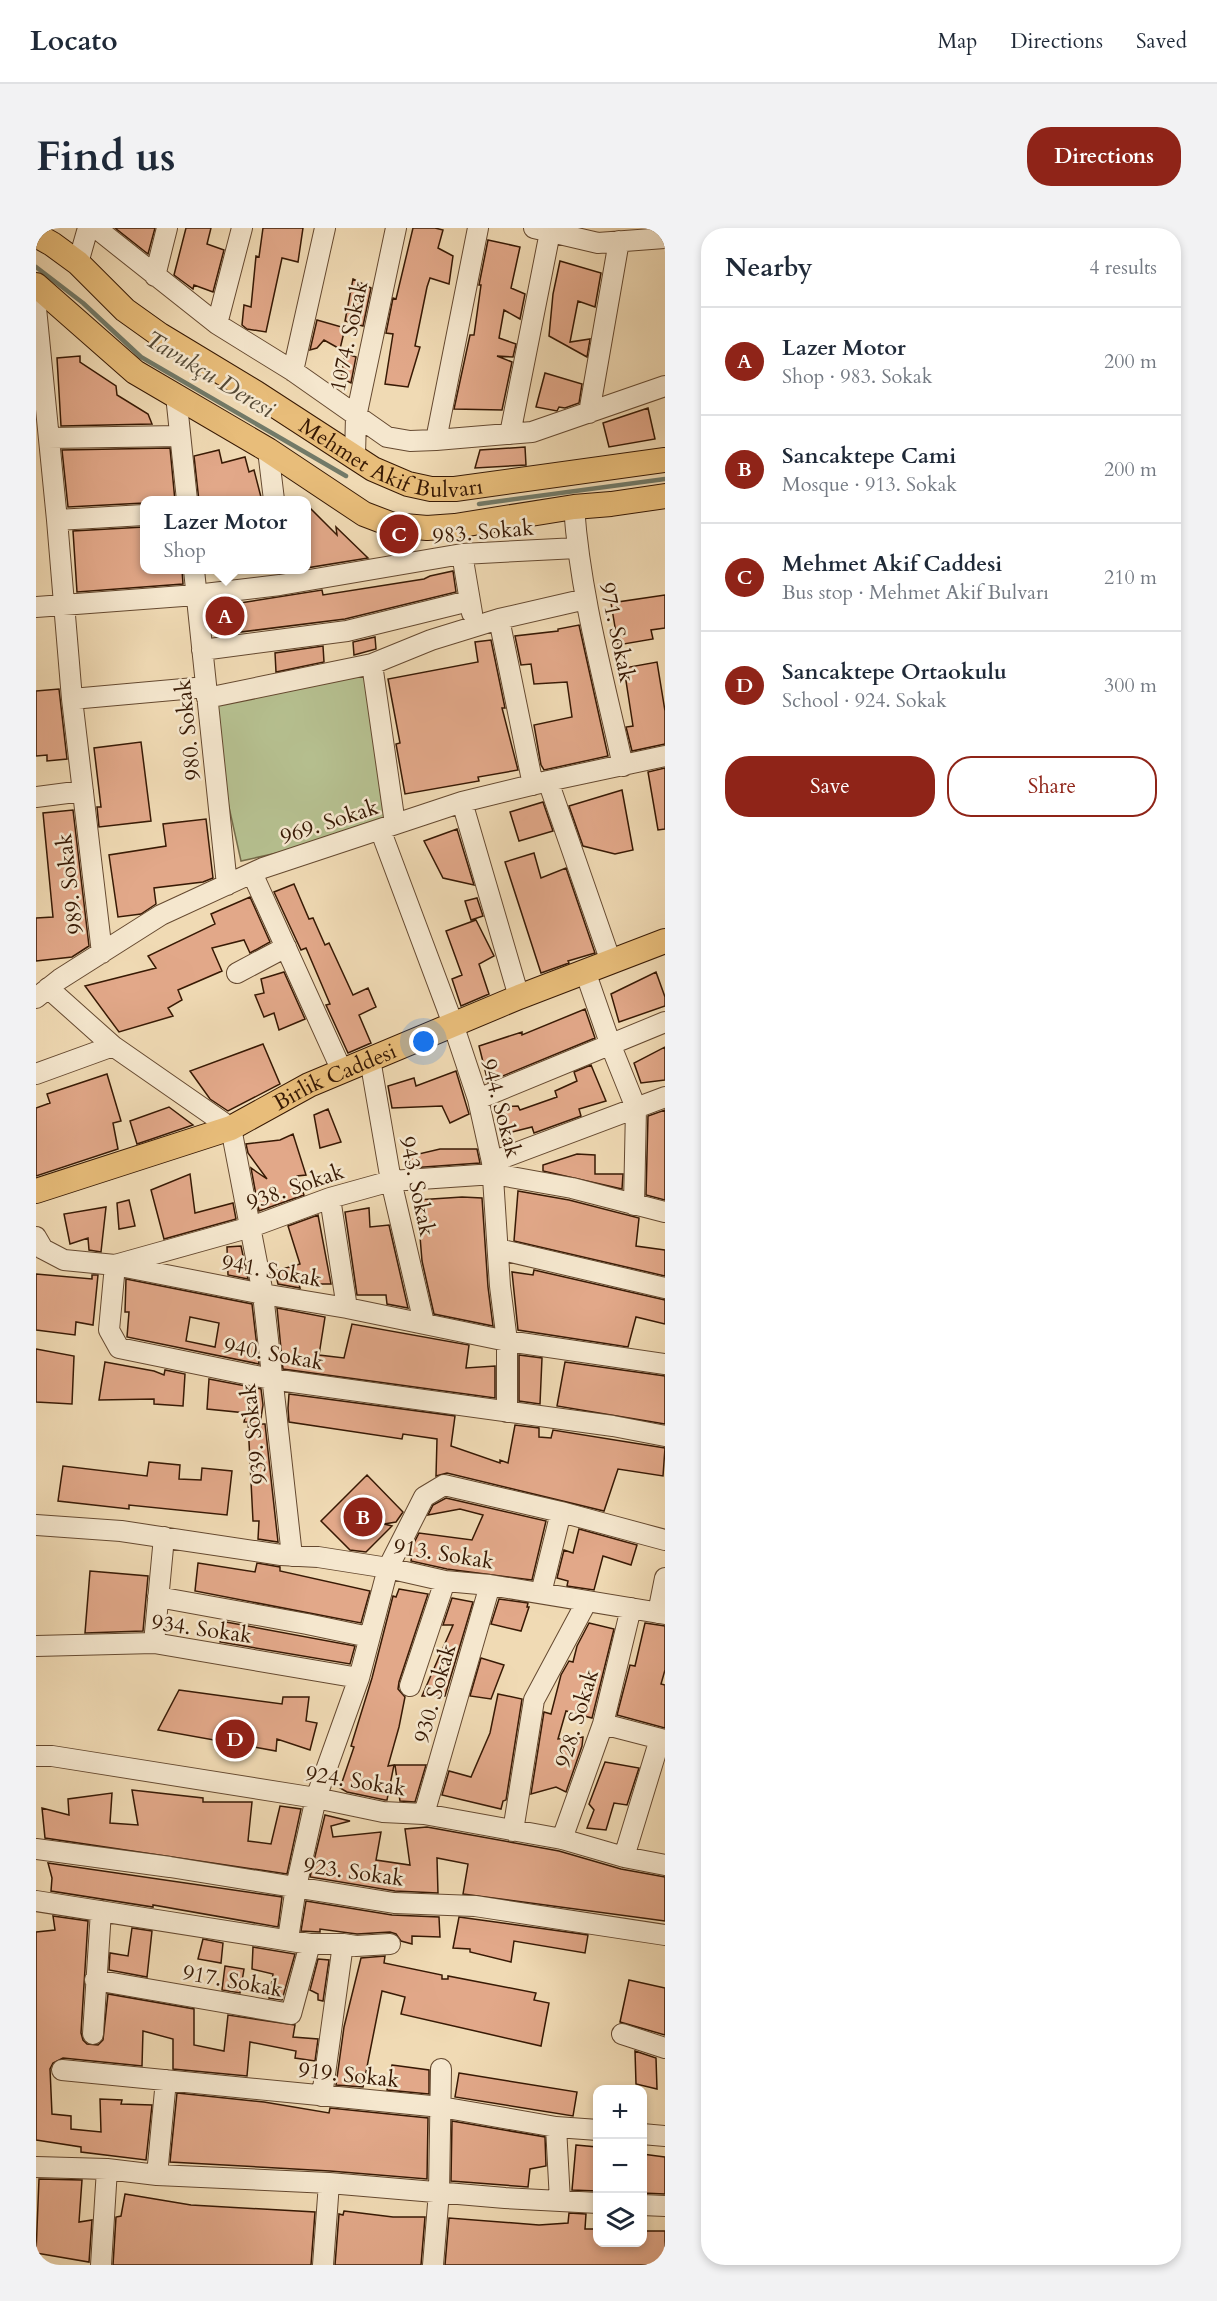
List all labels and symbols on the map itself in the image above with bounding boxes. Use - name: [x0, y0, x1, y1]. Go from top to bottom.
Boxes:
- street label: 1074. Sokak: [323, 278, 375, 394]
- water label: Tavukçu Deresi: [139, 323, 281, 426]
- street label: Mehmet Akif Bulvarı: [293, 411, 485, 505]
- pin: C: [380, 512, 418, 556]
- street label: 983. Sokak: [431, 513, 535, 551]
- street label: 971. Sokak: [592, 580, 642, 685]
- pin: A: [206, 594, 244, 638]
- street label: 980. Sokak: [168, 678, 208, 782]
- street label: 969. Sokak: [277, 792, 382, 852]
- street label: 989. Sokak: [49, 832, 91, 936]
- your location: [409, 1027, 438, 1056]
- street label: Birlik Caddesi: [268, 1036, 401, 1118]
- street label: 944. Sokak: [473, 1055, 529, 1161]
- street label: 943. Sokak: [392, 1134, 442, 1239]
- street label: 938. Sokak: [243, 1156, 348, 1218]
- street label: 941. Sokak: [219, 1247, 325, 1295]
- street label: 940. Sokak: [221, 1330, 327, 1378]
- street label: 939. Sokak: [233, 1382, 275, 1486]
- pin: B: [344, 1494, 382, 1540]
- street label: 913. Sokak: [391, 1531, 496, 1577]
- street label: 934. Sokak: [150, 1607, 254, 1651]
- street label: 930. Sokak: [407, 1640, 463, 1746]
- street label: 928. Sokak: [548, 1665, 606, 1771]
- pin: D: [216, 1716, 254, 1762]
- street label: 924. Sokak: [303, 1758, 408, 1804]
- street label: 923. Sokak: [302, 1850, 406, 1894]
- street label: 917. Sokak: [180, 1957, 286, 2005]
- street label: 919. Sokak: [297, 2055, 401, 2095]

